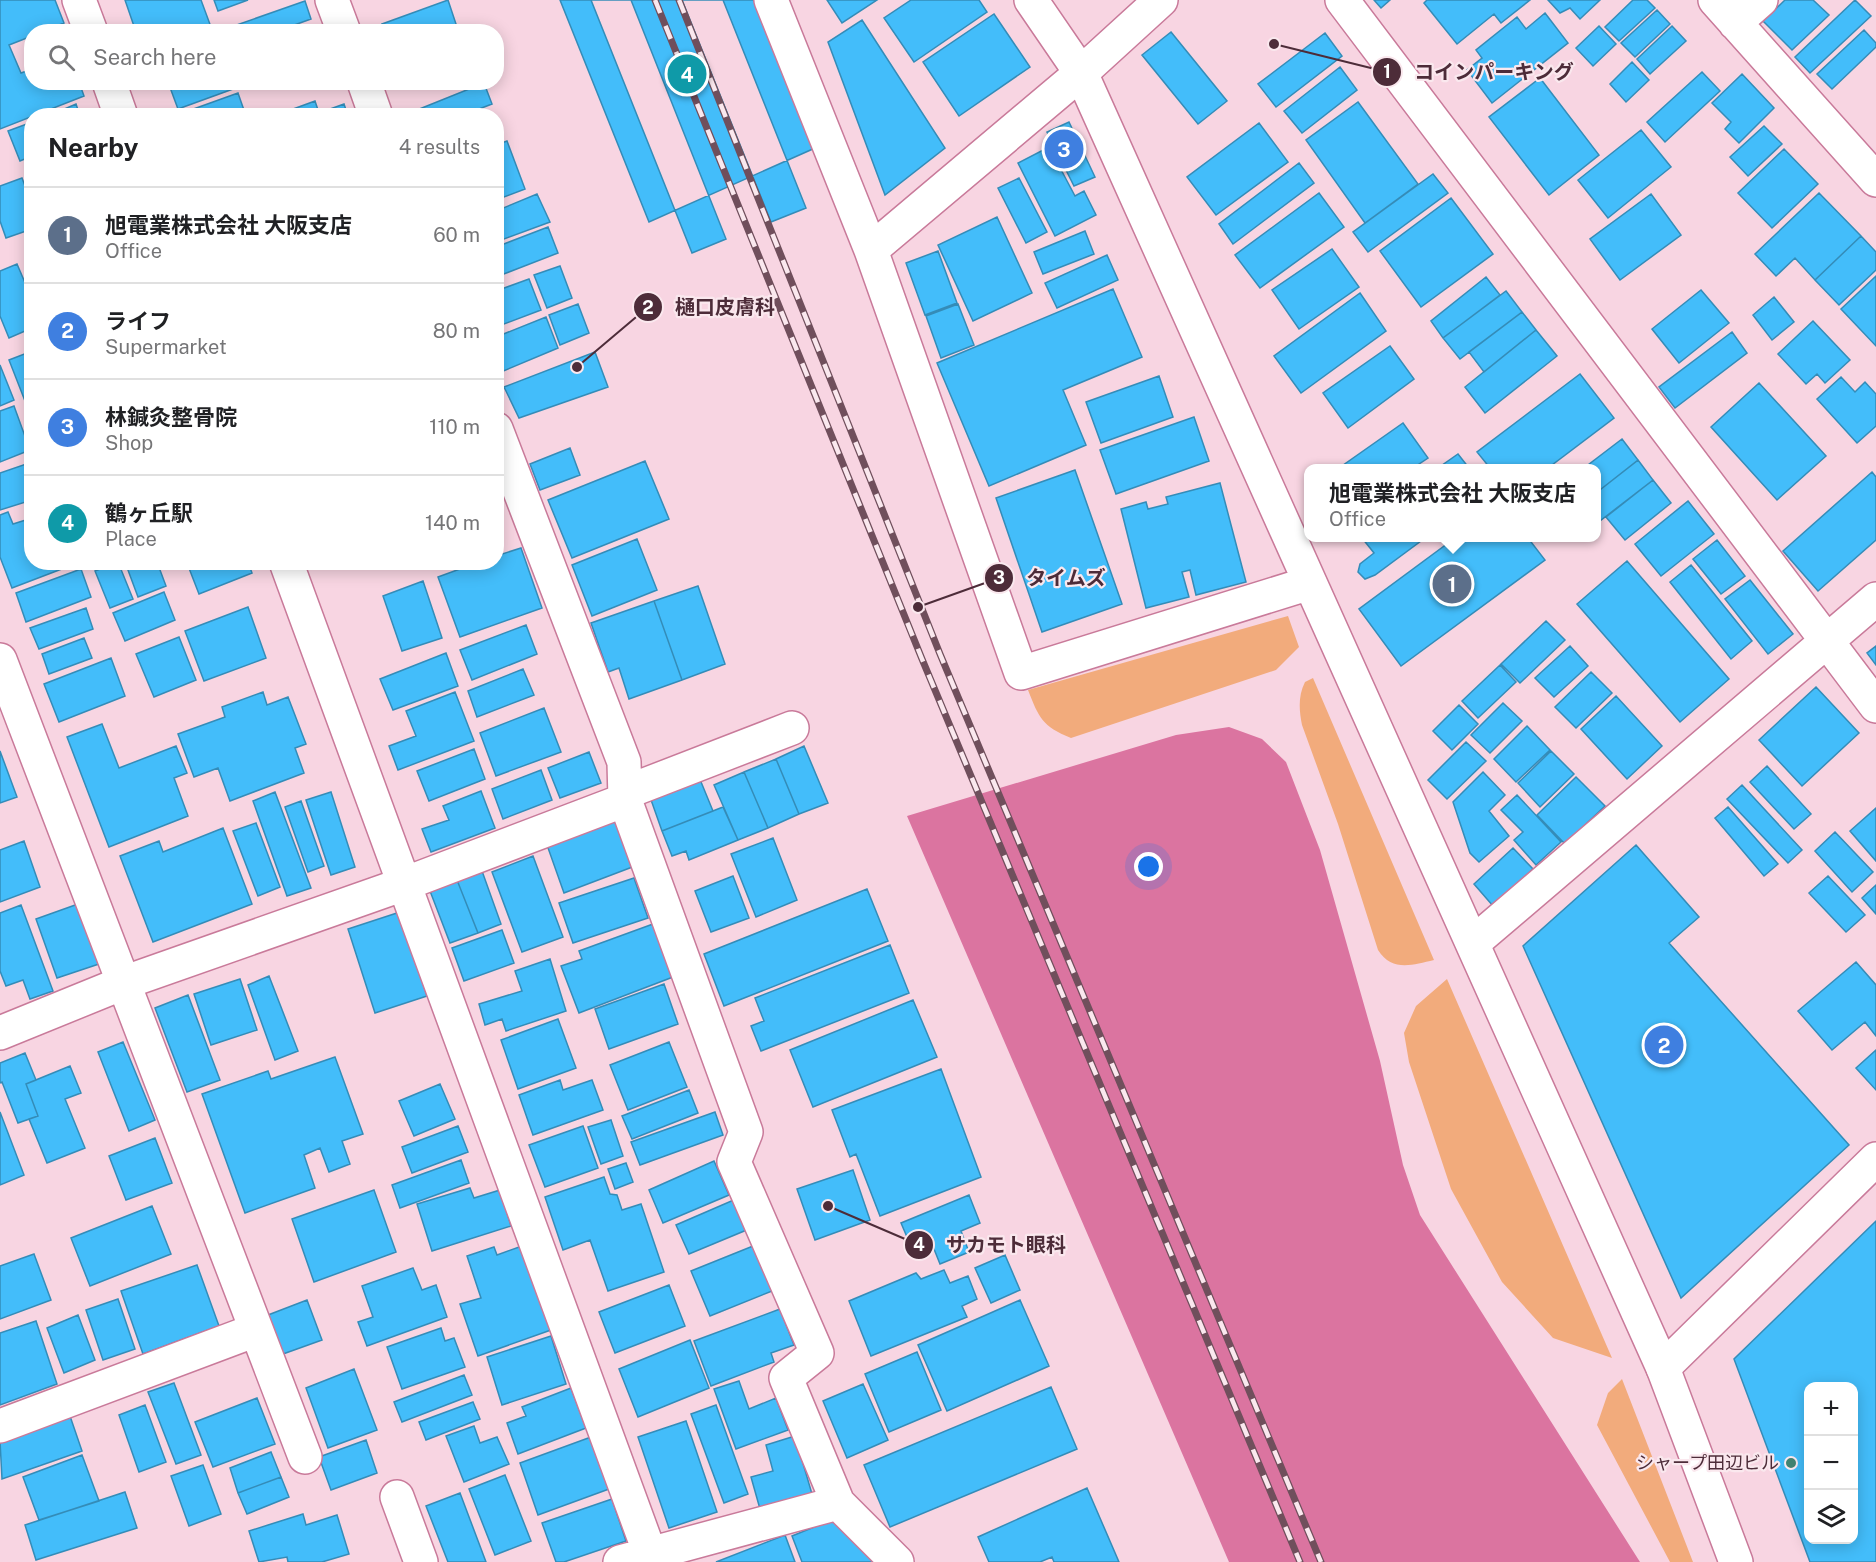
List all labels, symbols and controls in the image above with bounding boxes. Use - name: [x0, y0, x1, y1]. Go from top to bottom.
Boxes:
- search box: [24, 24, 504, 90]
- icon: search: [45, 41, 78, 74]
- text: Search here: [93, 44, 217, 70]
- pin: 4: [668, 52, 706, 97]
- callout: コインパーキング: [1372, 53, 1586, 91]
- text: コインパーキング: [1414, 60, 1574, 84]
- text: 1: [1383, 61, 1391, 82]
- pin: 3: [1044, 126, 1084, 172]
- text: Nearby: [48, 132, 138, 163]
- text: 4 results: [399, 135, 480, 159]
- text: 旭電業株式会社 大阪支店: [105, 212, 352, 238]
- text: 1: [63, 223, 72, 247]
- text: 60 m: [433, 223, 480, 247]
- text: Office: [105, 239, 162, 263]
- callout: 樋口皮膚科: [633, 288, 787, 326]
- text: 樋口皮膚科: [675, 295, 775, 319]
- text: 2: [642, 297, 654, 318]
- text: ライフ: [105, 308, 171, 334]
- text: 2: [61, 319, 74, 343]
- text: 80 m: [433, 319, 480, 343]
- text: Supermarket: [105, 335, 227, 359]
- text: 林鍼灸整骨院: [105, 404, 237, 430]
- text: 3: [61, 415, 74, 439]
- text: 110 m: [429, 415, 480, 439]
- text: Shop: [105, 431, 153, 455]
- popup: [1304, 464, 1601, 542]
- text: 旭電業株式会社 大阪支店: [1329, 480, 1576, 506]
- text: 鶴ヶ丘駅: [105, 500, 193, 526]
- text: Office: [1329, 507, 1386, 531]
- text: 4: [61, 511, 74, 535]
- text: 140 m: [425, 511, 480, 535]
- text: Place: [105, 527, 157, 551]
- callout: タイムズ: [984, 559, 1118, 597]
- pin: 1: [1432, 562, 1472, 606]
- text: タイムズ: [1026, 566, 1106, 590]
- text: 3: [993, 567, 1005, 588]
- your location: [1134, 852, 1163, 881]
- pin: 2: [1644, 1022, 1684, 1068]
- callout: サカモト眼科: [904, 1226, 1078, 1264]
- text: サカモト眼科: [946, 1233, 1066, 1257]
- text: 4: [913, 1234, 925, 1255]
- map controls: [1804, 1382, 1858, 1544]
- button: +: [1804, 1382, 1858, 1436]
- button: −: [1804, 1436, 1858, 1490]
- place label: シャープ田辺ビル: [1636, 1452, 1779, 1473]
- marker: シャープ田辺ビル: [1784, 1456, 1798, 1470]
- button: layers: [1804, 1490, 1858, 1544]

